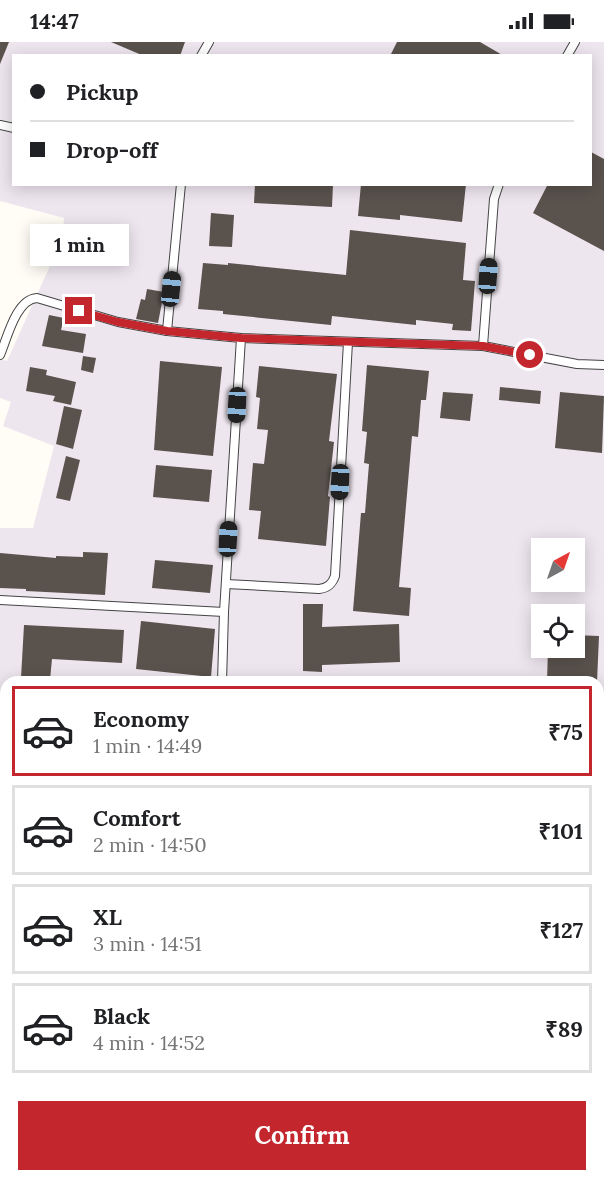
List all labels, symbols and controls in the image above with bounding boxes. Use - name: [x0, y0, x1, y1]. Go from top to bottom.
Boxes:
- text: 14:47: [30, 7, 79, 35]
- text: Pickup: [66, 78, 139, 106]
- text: Drop-off: [66, 136, 158, 164]
- callout: 1 min: [29, 224, 128, 266]
- text: 1 min: [54, 232, 105, 257]
- car: [478, 257, 498, 295]
- car: [160, 270, 182, 308]
- route end: [65, 297, 92, 324]
- route start: [516, 341, 543, 368]
- car: [227, 387, 247, 423]
- car: [330, 464, 350, 500]
- car: [218, 521, 238, 557]
- north arrow: [531, 538, 585, 592]
- map controls: [531, 538, 585, 658]
- button: locate: [531, 604, 585, 658]
- icon: car: [21, 704, 75, 758]
- text: Economy: [93, 705, 189, 733]
- text: ₹75: [548, 718, 583, 746]
- text: 1 min · 14:49: [93, 733, 202, 758]
- icon: car: [21, 803, 75, 857]
- text: Comfort: [93, 804, 181, 832]
- text: ₹101: [539, 817, 583, 845]
- text: 2 min · 14:50: [93, 832, 207, 857]
- icon: car: [21, 902, 75, 956]
- text: XL: [93, 903, 122, 931]
- text: ₹127: [539, 916, 583, 944]
- text: 3 min · 14:51: [93, 931, 202, 956]
- icon: car: [21, 1001, 75, 1055]
- text: Black: [93, 1002, 150, 1030]
- text: ₹89: [545, 1015, 583, 1043]
- text: 4 min · 14:52: [93, 1030, 205, 1055]
- button: Confirm: [18, 1101, 586, 1170]

